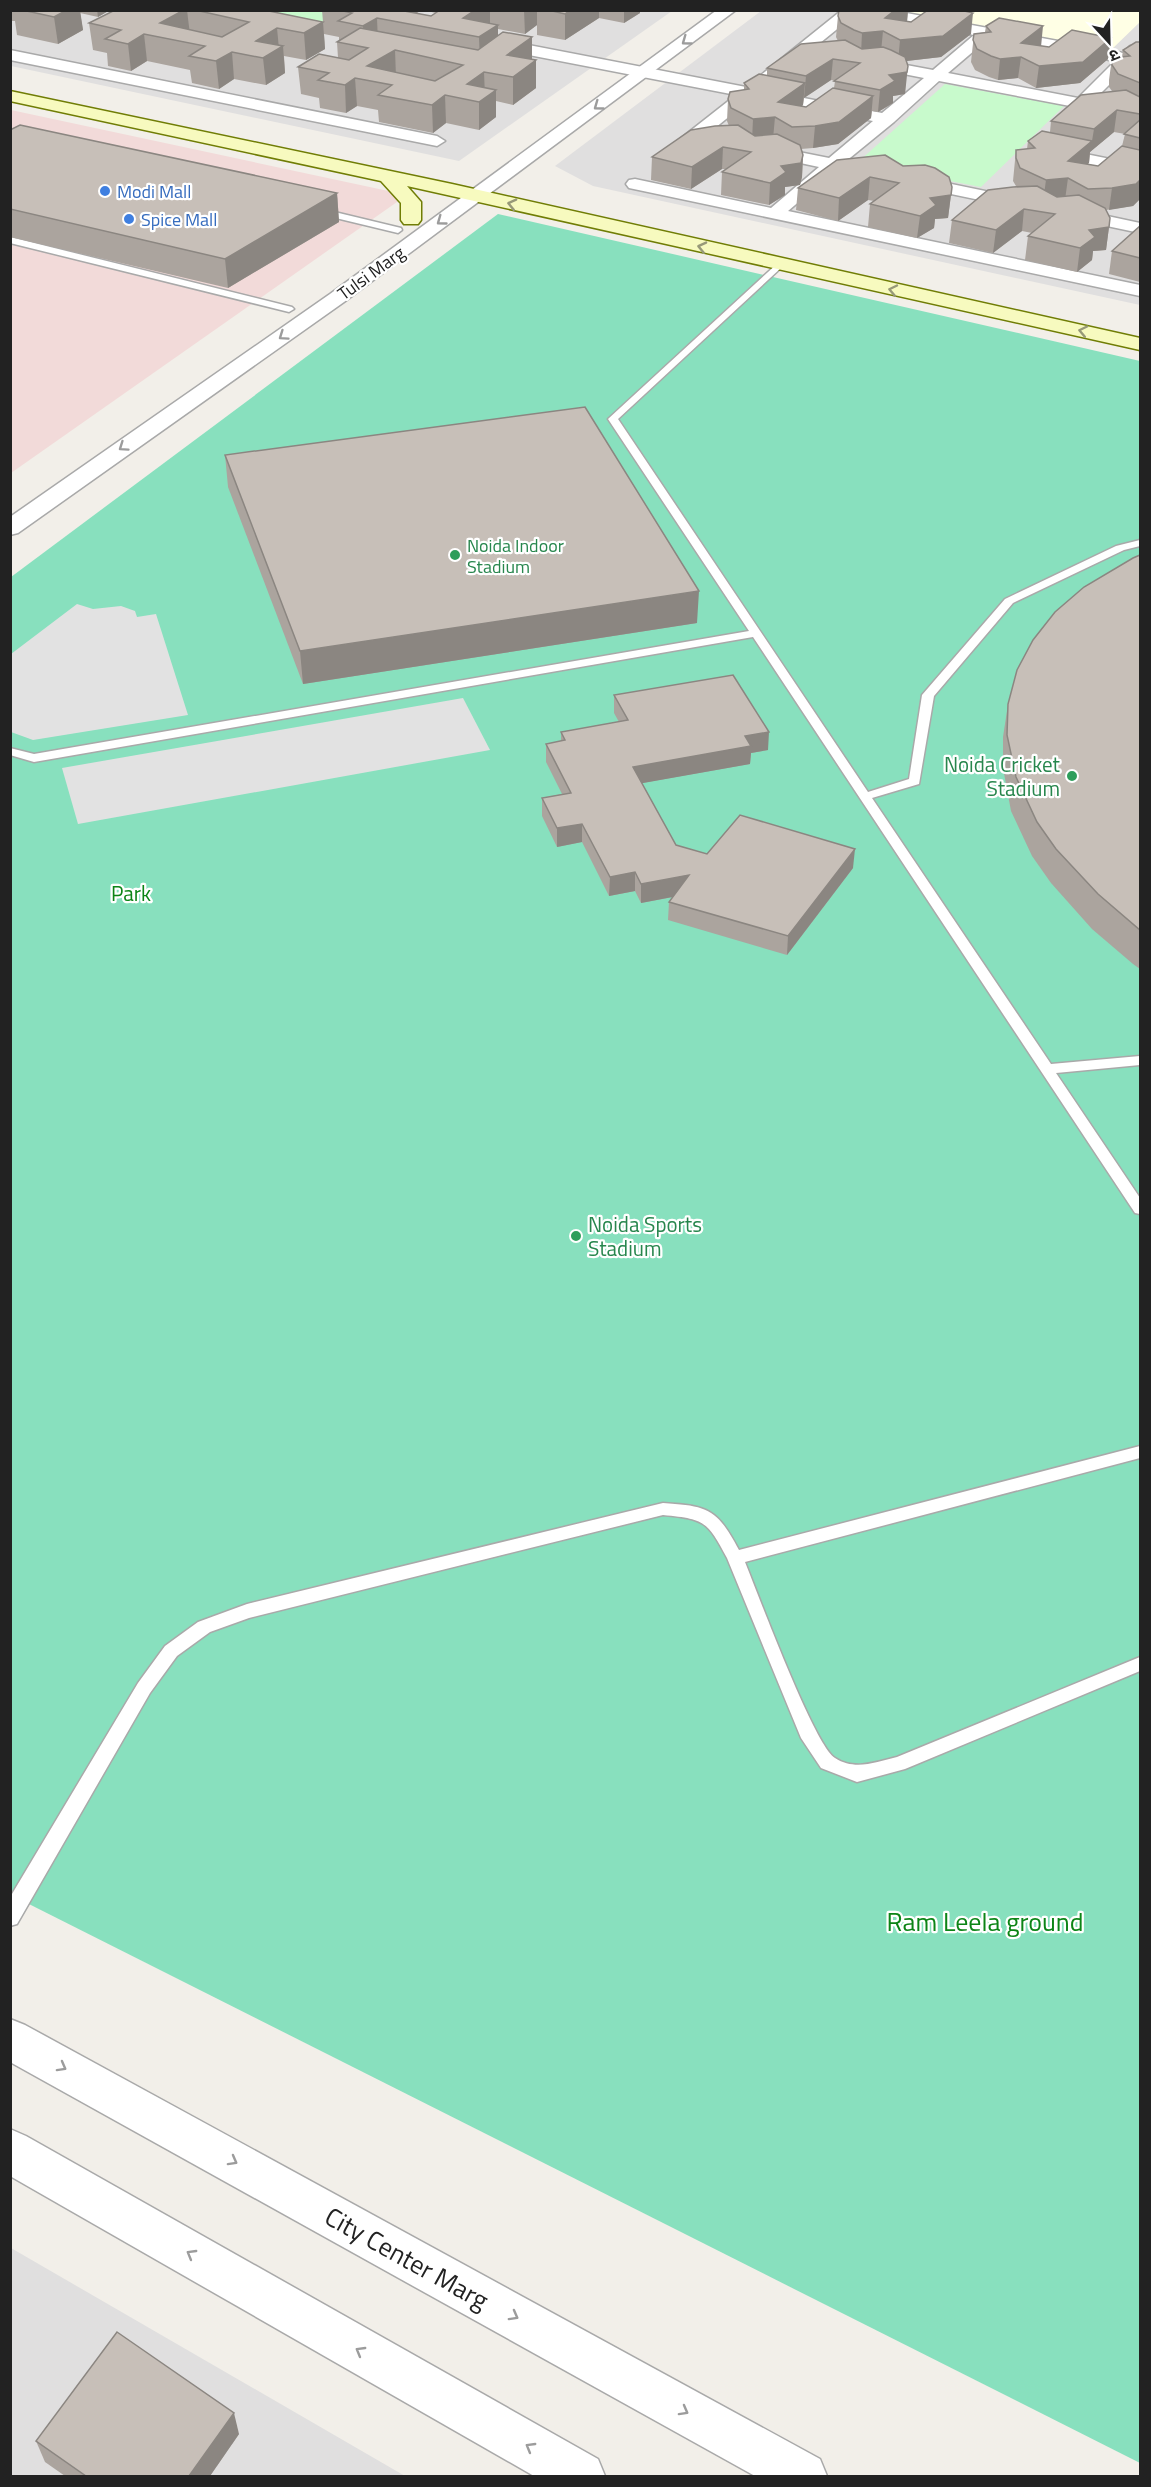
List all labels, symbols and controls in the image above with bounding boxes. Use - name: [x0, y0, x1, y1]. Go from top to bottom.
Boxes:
- north arrow: [1079, 12, 1139, 72]
- one-way arrow: [682, 34, 693, 45]
- text: उ: [1105, 43, 1123, 69]
- one-way arrow: [594, 98, 605, 109]
- place label: Modi Mall: [117, 178, 191, 205]
- marker: Modi Mall: [98, 184, 112, 198]
- one-way arrow: [508, 198, 518, 211]
- place label: Spice Mall: [141, 206, 217, 233]
- marker: Spice Mall: [122, 212, 136, 226]
- one-way arrow: [437, 214, 448, 225]
- street label: Tulsi Marg: [332, 239, 410, 307]
- one-way arrow: [698, 242, 708, 255]
- one-way arrow: [888, 284, 898, 297]
- one-way arrow: [1079, 325, 1089, 338]
- one-way arrow: [279, 329, 290, 340]
- one-way arrow: [119, 440, 130, 451]
- place label: Noida Indoor Stadium: [467, 532, 564, 580]
- marker: Noida Indoor Stadium: [448, 548, 462, 562]
- place label: Noida Cricket Stadium: [944, 748, 1061, 804]
- marker: Noida Cricket Stadium: [1065, 769, 1079, 783]
- park label: Park: [111, 877, 151, 909]
- place label: Noida Sports Stadium: [588, 1208, 702, 1264]
- marker: Noida Sports Stadium: [569, 1229, 583, 1243]
- park label: Ram Leela ground: [886, 1902, 1084, 1941]
- one-way arrow: [56, 2060, 66, 2072]
- one-way arrow: [226, 2154, 237, 2165]
- street label: City Center Marg: [318, 2197, 496, 2319]
- one-way arrow: [187, 2250, 197, 2261]
- one-way arrow: [508, 2309, 518, 2320]
- one-way arrow: [356, 2347, 367, 2358]
- one-way arrow: [678, 2404, 689, 2415]
- one-way arrow: [526, 2443, 536, 2455]

